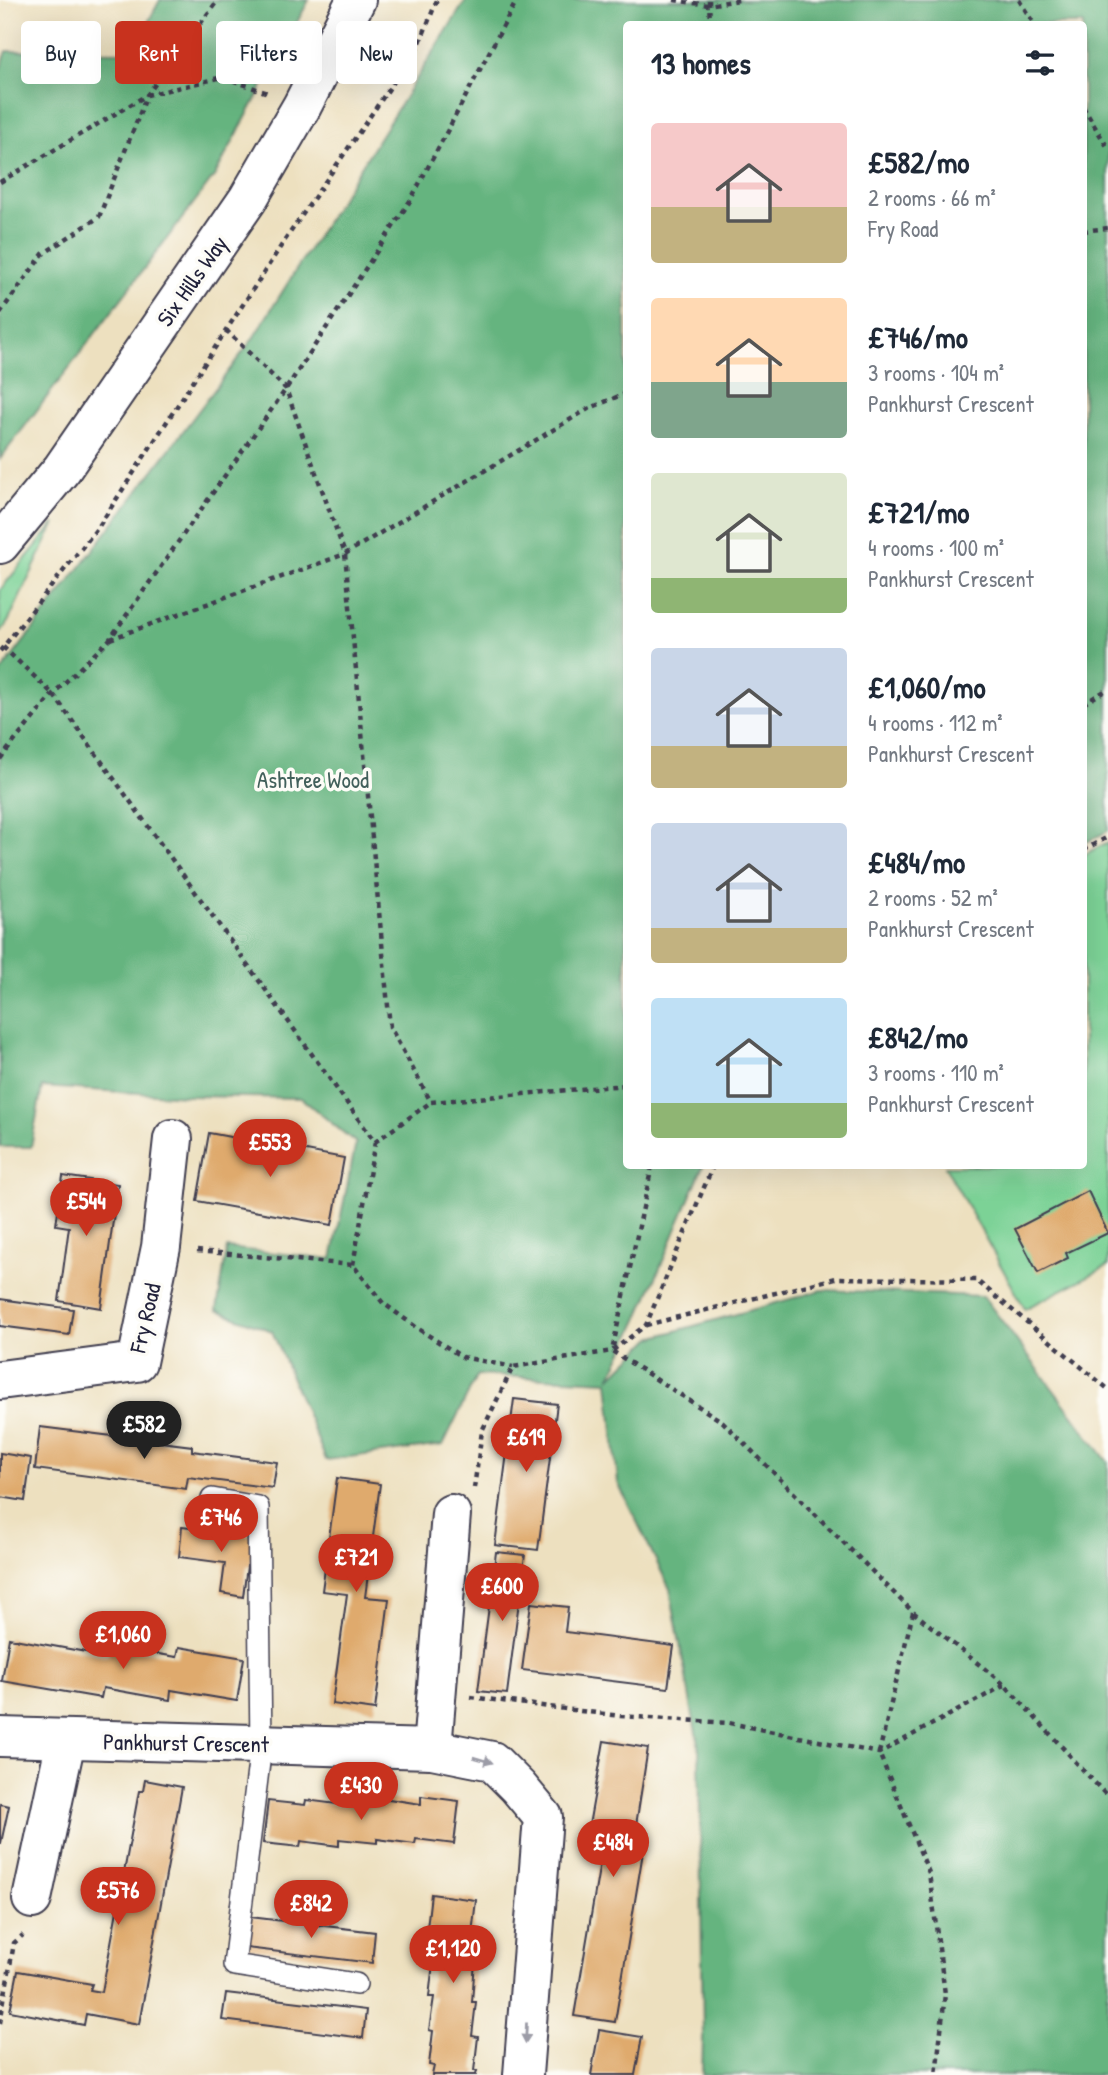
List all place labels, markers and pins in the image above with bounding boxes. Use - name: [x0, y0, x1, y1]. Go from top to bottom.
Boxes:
- pin: £553: [229, 1120, 311, 1179]
- pin: £544: [45, 1178, 127, 1238]
- pin: £582: [103, 1402, 185, 1461]
- pin: £619: [485, 1414, 567, 1474]
- pin: £746: [180, 1494, 262, 1554]
- pin: £721: [315, 1534, 397, 1594]
- pin: £600: [461, 1564, 543, 1623]
- pin: £1,060: [66, 1612, 180, 1671]
- pin: £430: [320, 1762, 402, 1822]
- pin: £484: [572, 1820, 654, 1879]
- pin: £576: [77, 1868, 159, 1927]
- pin: £842: [270, 1881, 352, 1940]
- pin: £1,120: [396, 1926, 510, 1985]

